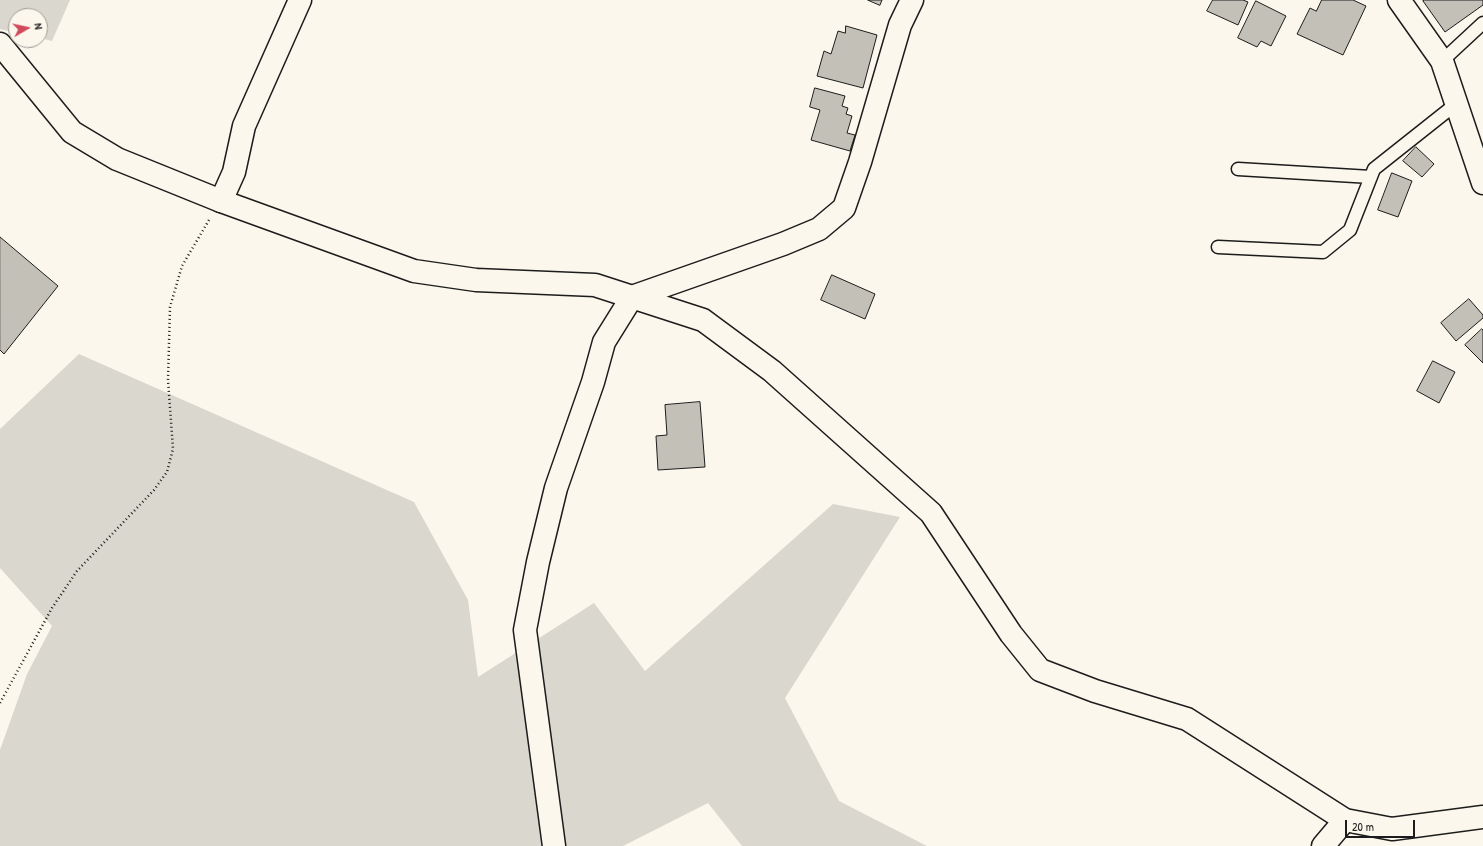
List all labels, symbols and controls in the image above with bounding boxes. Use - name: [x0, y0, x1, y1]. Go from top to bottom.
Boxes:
- north arrow: [8, 8, 48, 48]
- text: N: [31, 22, 46, 30]
- scale bar: [1347, 812, 1417, 838]
- text: 20 m: [1352, 818, 1374, 835]

